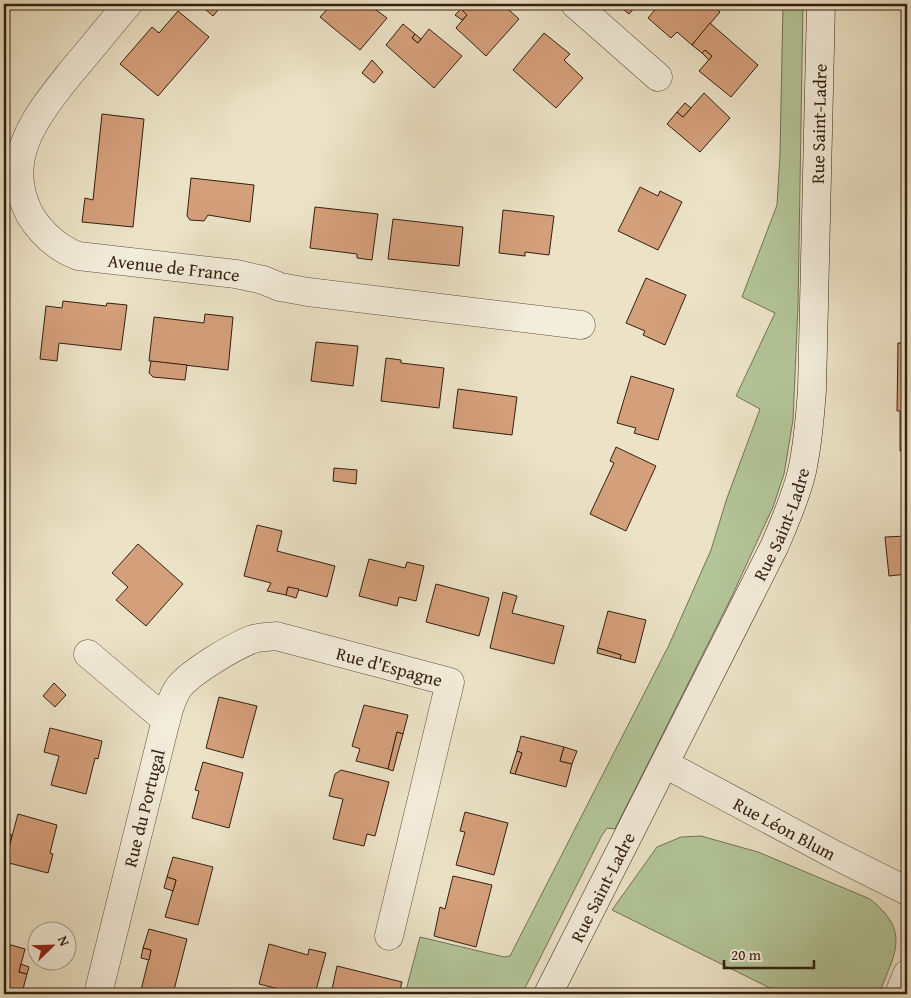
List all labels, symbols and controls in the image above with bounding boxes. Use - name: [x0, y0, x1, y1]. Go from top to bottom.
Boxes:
- street label: Rue Saint-Ladre: [803, 63, 833, 184]
- street label: Avenue de France: [107, 246, 241, 288]
- street label: Rue Saint-Ladre: [746, 465, 816, 585]
- street label: Rue d'Espagne: [333, 639, 446, 693]
- street label: Rue du Portugal: [116, 746, 172, 870]
- street label: Rue Léon Blum: [729, 790, 841, 867]
- street label: Rue Saint-Ladre: [563, 827, 641, 947]
- north arrow: [28, 920, 78, 970]
- text: N: [53, 933, 75, 950]
- scale bar: [724, 938, 814, 970]
- text: 20 m: [731, 944, 762, 965]

